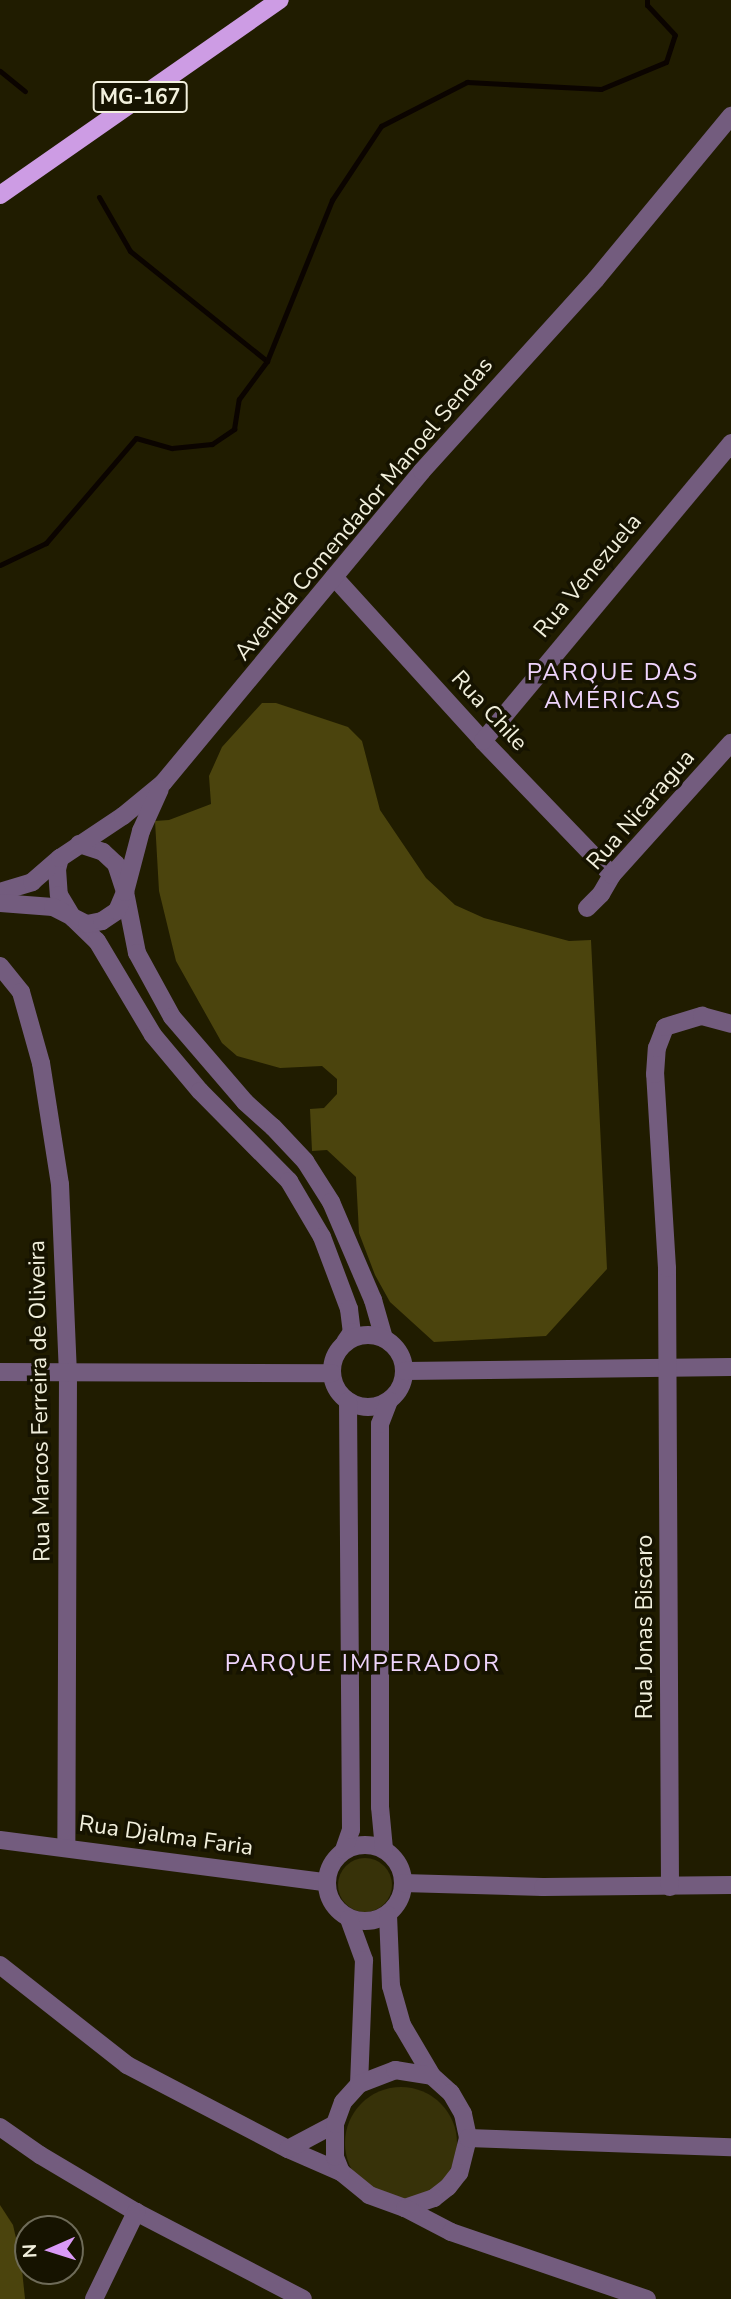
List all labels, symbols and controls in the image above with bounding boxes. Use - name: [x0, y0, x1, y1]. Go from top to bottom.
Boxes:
- road number: MG-167: [91, 80, 189, 114]
- street label: Avenida Comendador Manoel Sendas: [229, 352, 499, 666]
- street label: Rua Venezuela: [528, 508, 648, 644]
- district label: PARQUE DAS AMÉRICAS: [528, 659, 698, 715]
- street label: Rua Chile: [445, 665, 533, 757]
- street label: Rua Nicaragua: [581, 744, 701, 876]
- street label: Rua Marcos Ferreira de Oliveira: [23, 1240, 57, 1562]
- street label: Rua Jonas Biscaro: [631, 1535, 659, 1719]
- district label: PARQUE IMPERADOR: [227, 1650, 499, 1678]
- street label: Rua Djalma Faria: [77, 1810, 255, 1862]
- north arrow: [14, 2215, 84, 2285]
- text: N: [17, 2243, 43, 2259]

